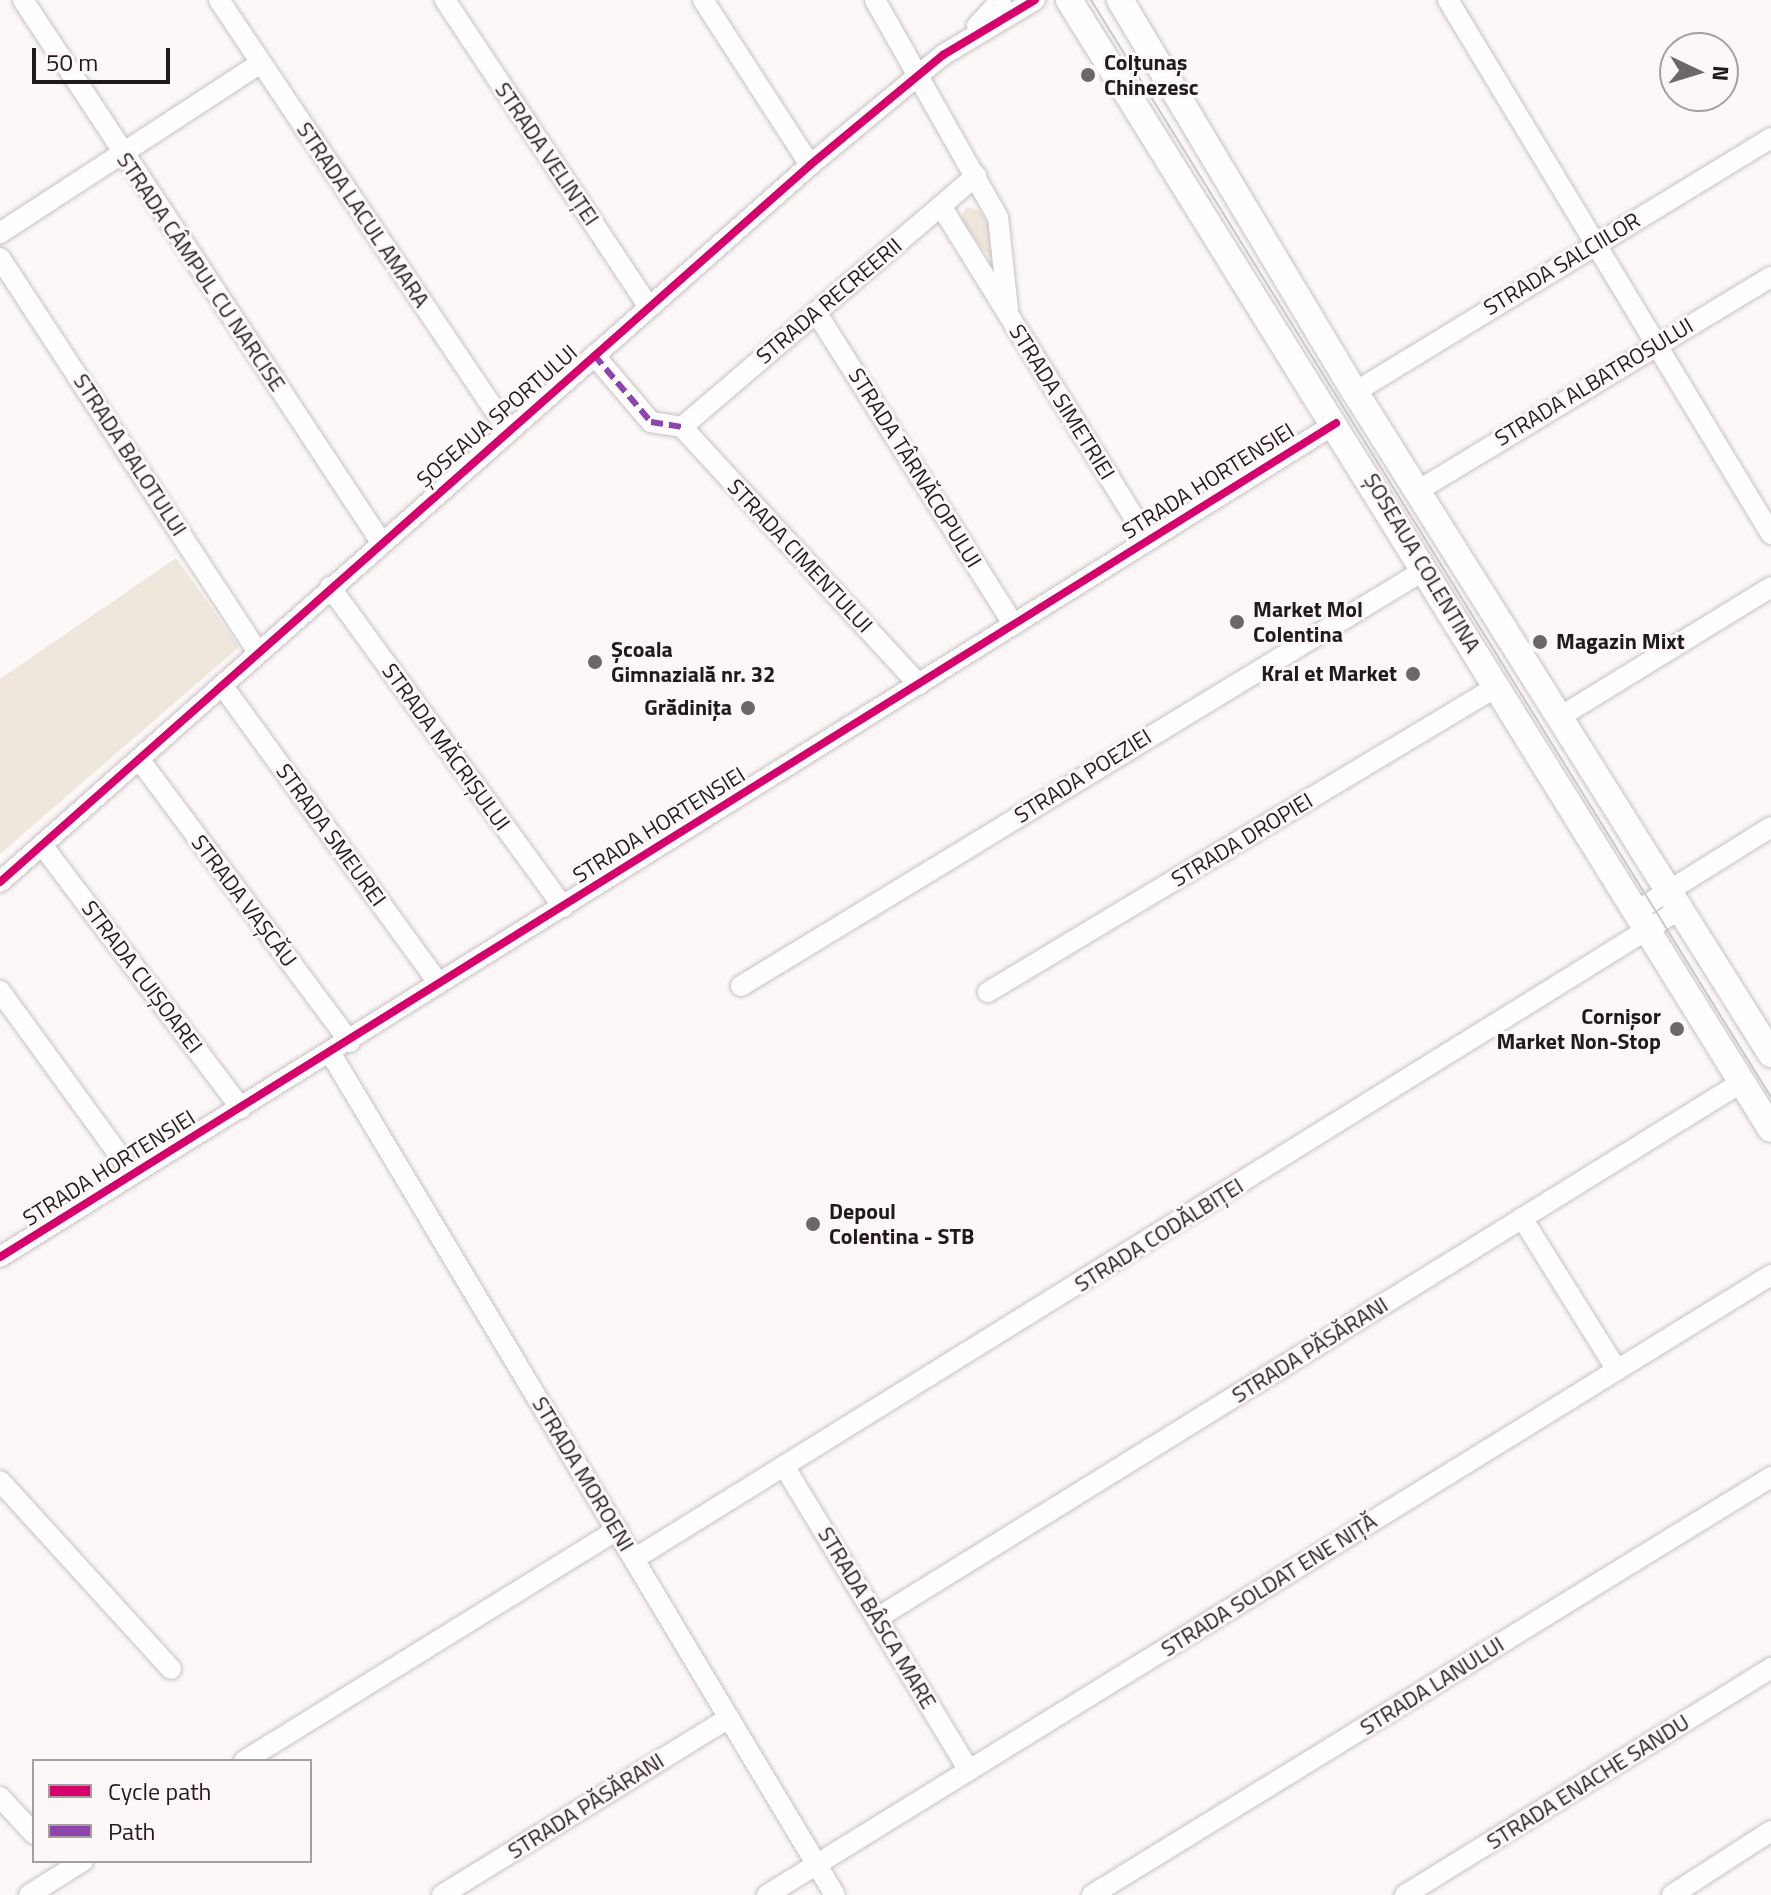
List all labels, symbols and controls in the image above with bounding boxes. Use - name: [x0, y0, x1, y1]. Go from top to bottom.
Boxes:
- scale bar: [36, 32, 174, 82]
- north arrow: [1659, 32, 1739, 112]
- text: 50 m: [46, 44, 98, 80]
- place label: Colțunaș Chinezesc: [1104, 49, 1199, 100]
- text: N: [1703, 65, 1738, 82]
- marker: Colțunaș Chinezesc: [1079, 66, 1097, 84]
- street label: STRADA VELINȚEI: [489, 77, 605, 231]
- street label: STRADA LACUL AMARA: [291, 117, 435, 313]
- street label: STRADA CÂMPUL CU NARCISE: [111, 148, 291, 396]
- street label: STRADA SALCIILOR: [1479, 207, 1645, 321]
- street label: STRADA RECREERII: [751, 233, 907, 369]
- street label: STRADA ALBATROSULUI: [1490, 312, 1698, 452]
- street label: STRADA SIMETRIEI: [1004, 320, 1120, 484]
- street label: ȘOSEAUA SPORTULUI: [411, 339, 583, 493]
- street label: STRADA TÂRNĂCOPULUI: [843, 363, 987, 573]
- street label: STRADA BALOTULUI: [68, 369, 192, 541]
- street label: STRADA HORTENSIEI: [1117, 417, 1299, 545]
- street label: ȘOSEAUA COLENTINA: [1358, 469, 1486, 657]
- street label: STRADA CIMENTULUI: [722, 474, 878, 638]
- place label: Market Mol Colentina: [1253, 596, 1363, 648]
- marker: Market Mol Colentina: [1228, 613, 1246, 631]
- place label: Magazin Mixt: [1556, 629, 1685, 655]
- marker: Magazin Mixt: [1531, 633, 1549, 651]
- place label: Școala Gimnazială nr. 32: [611, 636, 775, 688]
- marker: Școala Gimnazială nr. 32: [586, 653, 604, 671]
- street label: STRADA MĂCRIȘULUI: [377, 658, 515, 836]
- place label: Kral et Market: [1261, 661, 1397, 687]
- marker: Kral et Market: [1404, 665, 1422, 683]
- place label: Grădinița: [644, 695, 732, 721]
- marker: Grădinița: [739, 699, 757, 717]
- street label: STRADA POEZIEI: [1010, 723, 1156, 829]
- street label: STRADA SMEUREI: [270, 759, 392, 911]
- street label: STRADA HORTENSIEI: [568, 761, 750, 889]
- street label: STRADA DROPIEI: [1167, 787, 1317, 893]
- street label: STRADA VAȘCĂU: [186, 830, 302, 972]
- street label: STRADA CUIȘOAREI: [76, 896, 208, 1058]
- place label: Cornișor Market Non-Stop: [1496, 1003, 1661, 1054]
- marker: Cornișor Market Non-Stop: [1668, 1020, 1686, 1038]
- street label: STRADA HORTENSIEI: [18, 1104, 200, 1232]
- street label: STRADA CODĂLBIȚEI: [1070, 1172, 1248, 1298]
- place label: Depoul Colentina - STB: [829, 1198, 974, 1250]
- marker: Depoul Colentina - STB: [804, 1215, 822, 1233]
- street label: STRADA PĂSĂRANI: [1227, 1291, 1393, 1409]
- street label: STRADA MOROENI: [527, 1392, 639, 1556]
- street label: STRADA SOLDAT ENE NIȚĂ: [1156, 1508, 1382, 1662]
- street label: STRADA BÂSCA MARE: [812, 1522, 942, 1714]
- street label: STRADA LANULUI: [1355, 1631, 1509, 1741]
- street label: STRADA ENACHE SANDU: [1482, 1709, 1694, 1855]
- street label: STRADA PĂSĂRANI: [503, 1747, 669, 1865]
- legend: [32, 1759, 312, 1863]
- text: Cycle path: [108, 1773, 211, 1809]
- text: Path: [108, 1813, 155, 1849]

